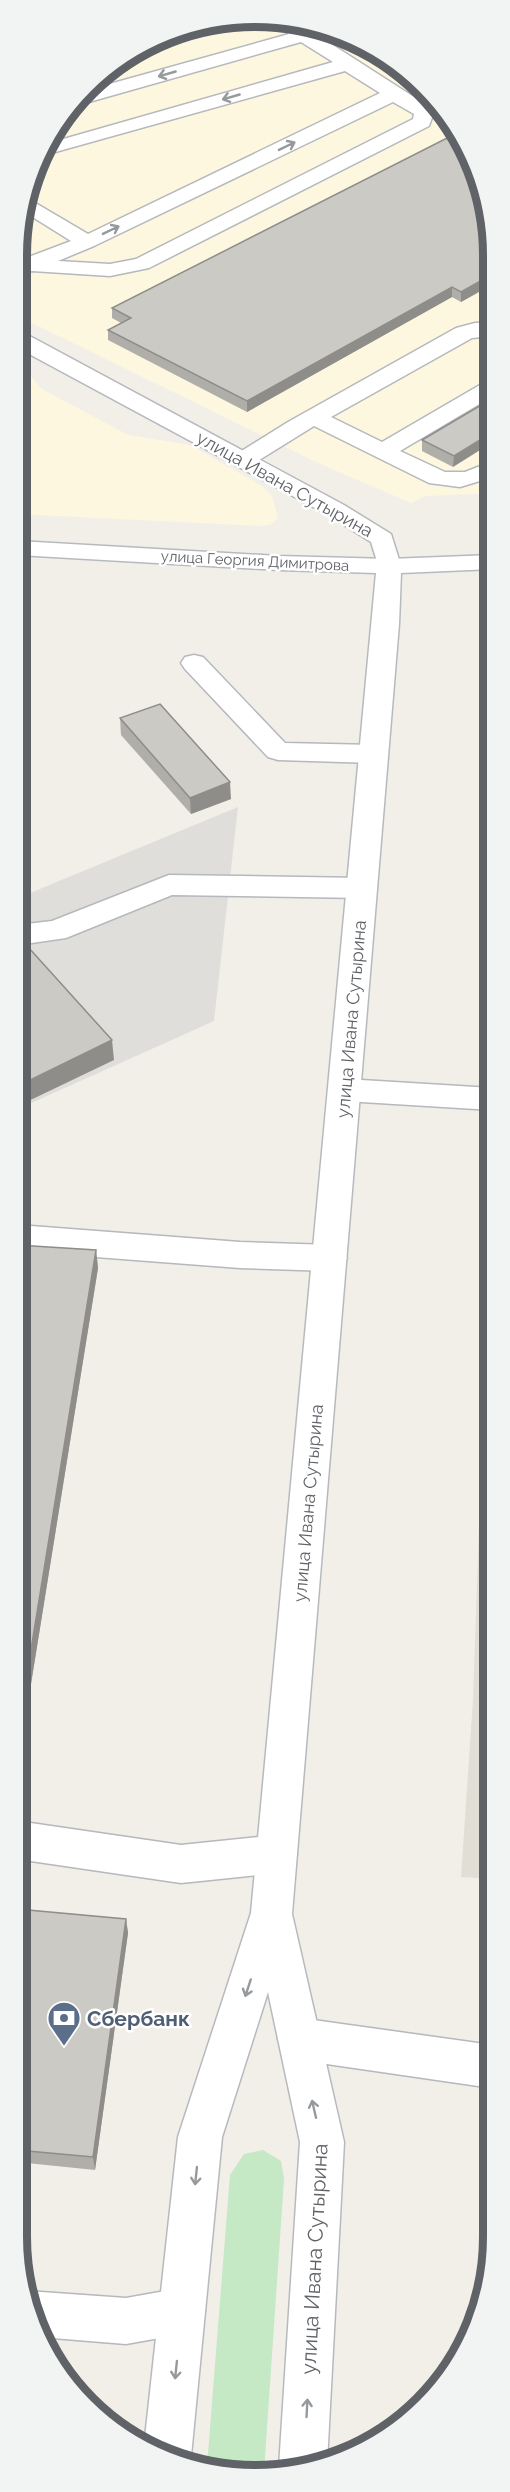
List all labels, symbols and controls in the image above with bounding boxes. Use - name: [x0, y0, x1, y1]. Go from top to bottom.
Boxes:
- one-way arrow: [158, 69, 177, 80]
- one-way arrow: [222, 92, 241, 103]
- one-way arrow: [277, 139, 295, 151]
- one-way arrow: [102, 224, 120, 236]
- street label: улица Ивана Сутырина: [193, 427, 377, 541]
- street label: улица Георгия Димитрова: [160, 547, 350, 575]
- street label: улица Ивана Сутырина: [332, 919, 370, 1119]
- street label: улица Ивана Сутырина: [289, 1403, 327, 1603]
- one-way arrow: [241, 1978, 252, 1997]
- bank icon: Сбербанк: [46, 2000, 82, 2047]
- place label: Сбербанк: [87, 2006, 190, 2031]
- one-way arrow: [308, 2100, 320, 2119]
- street label: улица Ивана Сутырина: [295, 2143, 333, 2375]
- one-way arrow: [190, 2165, 201, 2185]
- one-way arrow: [170, 2359, 181, 2379]
- one-way arrow: [302, 2399, 313, 2419]

